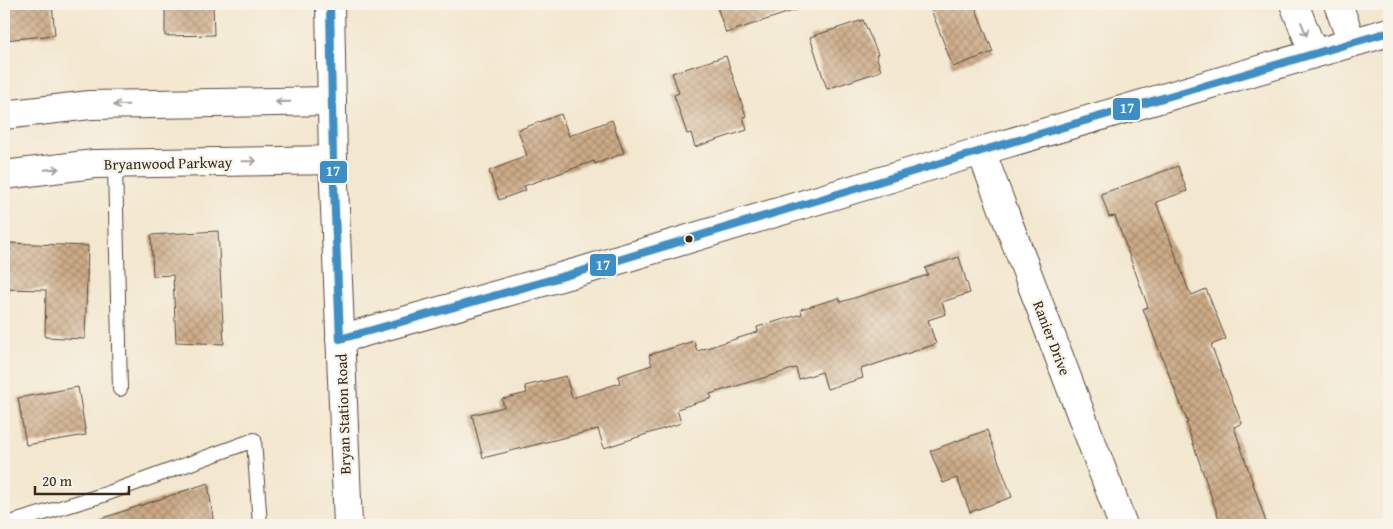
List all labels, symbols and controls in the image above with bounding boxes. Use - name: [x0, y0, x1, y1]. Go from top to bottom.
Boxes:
- one-way arrow: [1300, 21, 1309, 36]
- one-way arrow: [275, 97, 292, 107]
- line badge: 17: [1112, 97, 1141, 121]
- text: 17: [1120, 98, 1134, 118]
- one-way arrow: [113, 100, 129, 110]
- street label: Bryanwood Parkway: [104, 151, 233, 175]
- one-way arrow: [241, 156, 257, 166]
- line badge: 17: [319, 160, 348, 184]
- text: 17: [326, 161, 340, 181]
- one-way arrow: [44, 164, 60, 174]
- unlabelled marker: [684, 234, 694, 244]
- line badge: 17: [589, 253, 617, 277]
- text: 17: [596, 255, 610, 275]
- street label: Ranier Drive: [1028, 298, 1076, 378]
- street label: Bryan Station Road: [330, 353, 356, 475]
- scale bar: [35, 464, 129, 496]
- text: 20 m: [42, 470, 73, 491]

